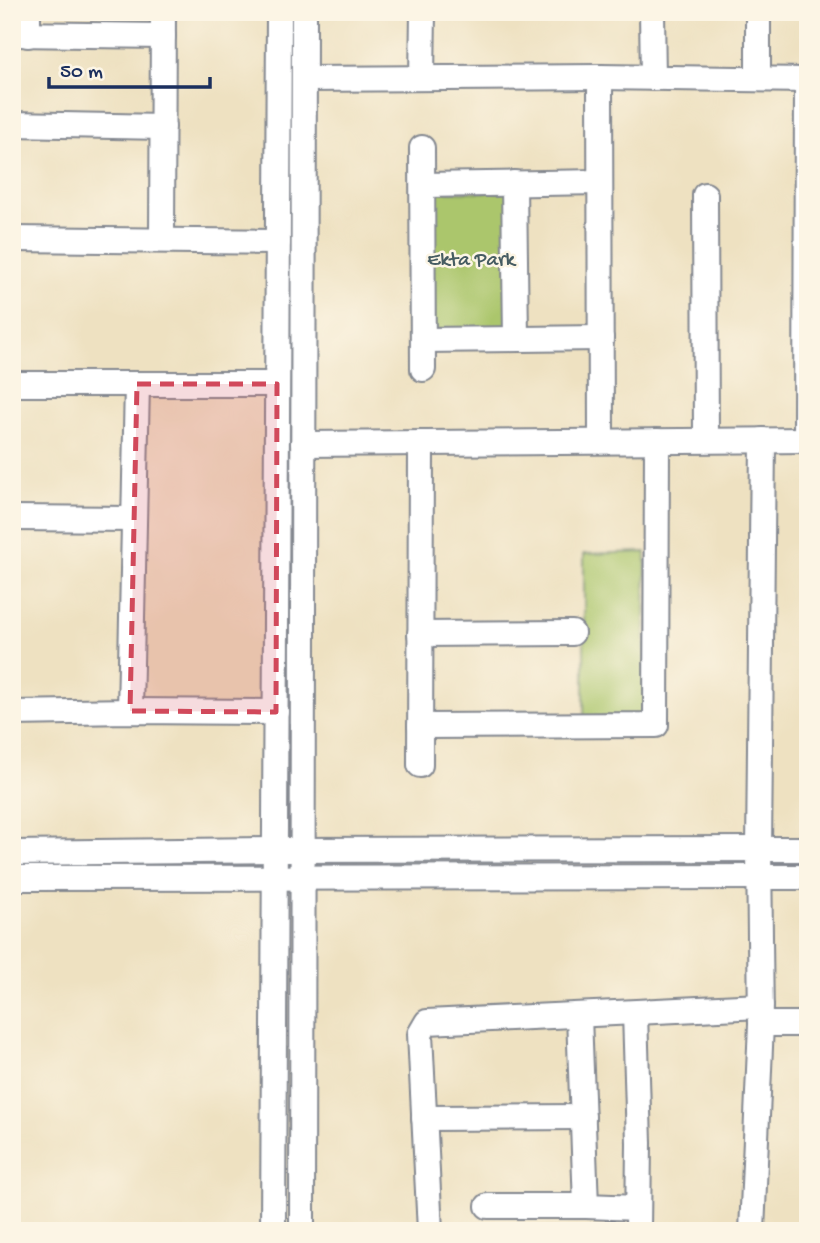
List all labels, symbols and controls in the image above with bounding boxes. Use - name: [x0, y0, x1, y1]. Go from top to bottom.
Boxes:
- scale bar: [49, 46, 210, 90]
- text: 50 m: [60, 61, 103, 86]
- park label: Ekta Park: [427, 249, 517, 274]

